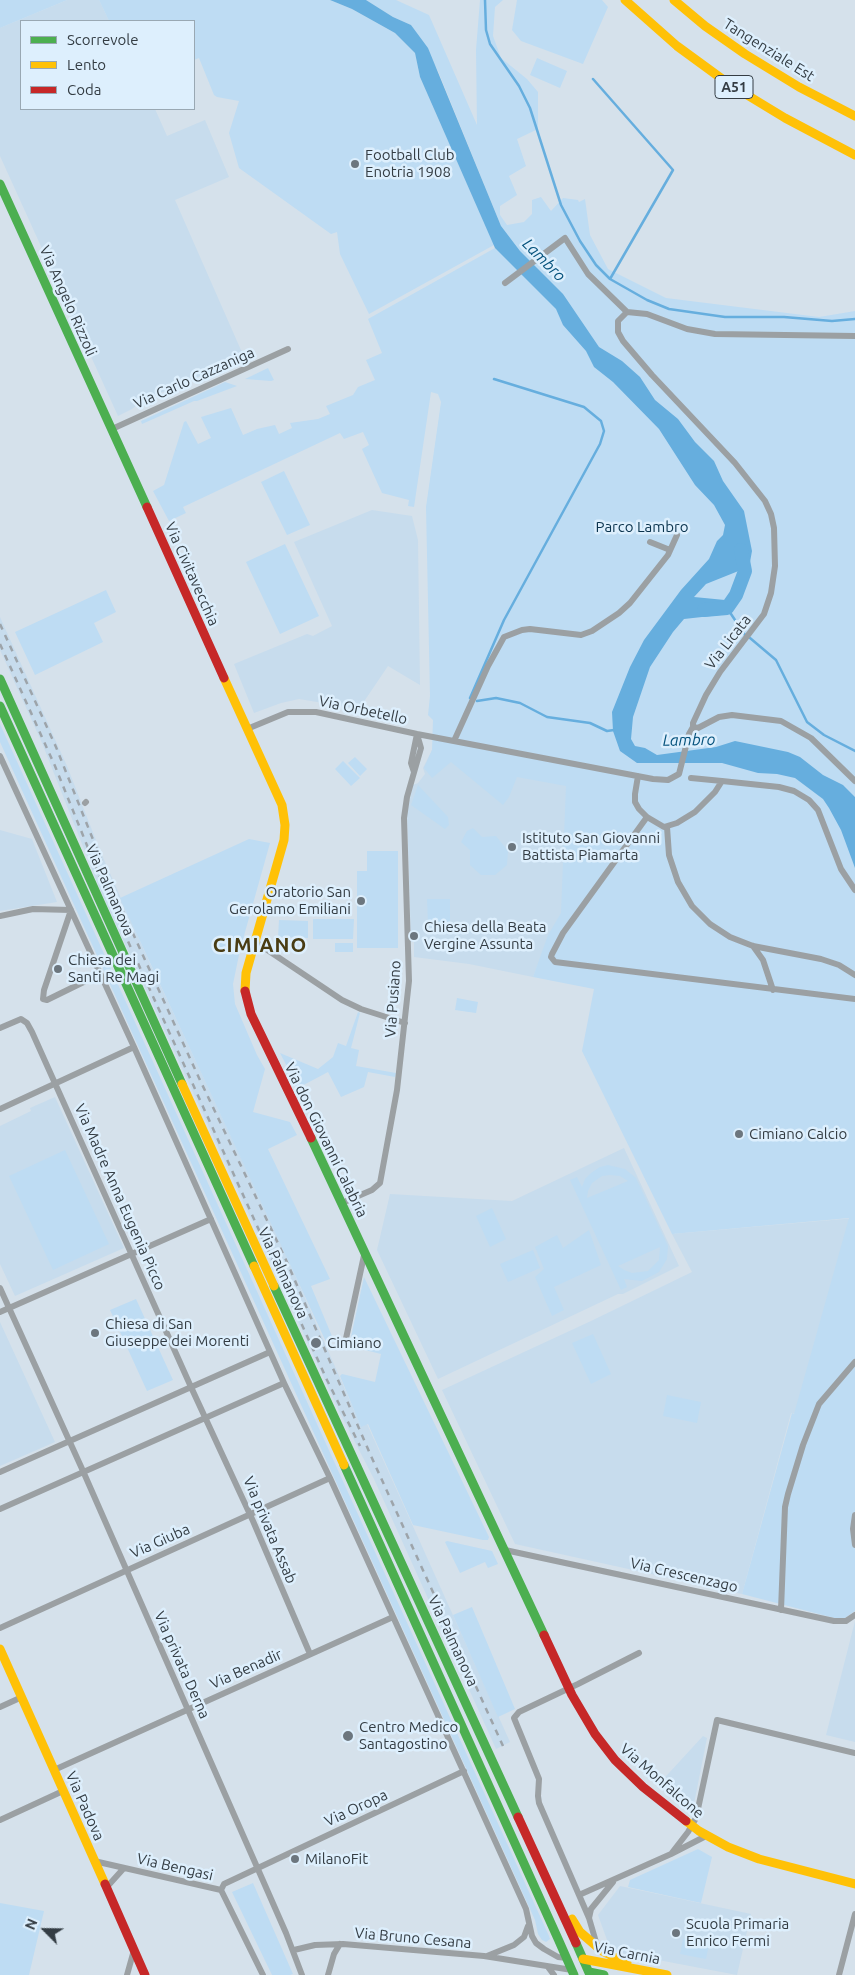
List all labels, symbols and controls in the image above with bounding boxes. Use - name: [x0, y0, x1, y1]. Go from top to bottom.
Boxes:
- street label: Tangenziale Est: [720, 15, 818, 85]
- legend: [20, 20, 195, 110]
- text: Scorrevole: [67, 31, 138, 48]
- text: Lento: [67, 56, 106, 73]
- road number: A51: [715, 75, 753, 98]
- text: Coda: [67, 81, 101, 98]
- place label: Football Club Enotria 1908: [365, 146, 455, 181]
- marker: Football Club Enotria 1908: [349, 158, 361, 170]
- water label: Lambro: [519, 235, 569, 285]
- street label: Via Angelo Rizzoli: [36, 243, 100, 359]
- street label: Via Carlo Cazzaniga: [131, 343, 257, 413]
- park label: Parco Lambro: [596, 518, 688, 536]
- street label: Via Civitavecchia: [161, 519, 223, 629]
- street label: Via Licata: [701, 611, 755, 673]
- street label: Via Orbetello: [317, 692, 409, 728]
- water label: Lambro: [662, 730, 716, 750]
- place label: Istituto San Giovanni Battista Piamarta: [522, 829, 660, 864]
- street label: Via Palmanova: [82, 841, 138, 939]
- marker: Istituto San Giovanni Battista Piamarta: [506, 841, 518, 853]
- place label: Oratorio San Gerolamo Emiliani: [229, 883, 351, 918]
- marker: Oratorio San Gerolamo Emiliani: [355, 895, 367, 907]
- place label: Chiesa della Beata Vergine Assunta: [424, 918, 547, 953]
- marker: Chiesa della Beata Vergine Assunta: [408, 930, 420, 942]
- district label: CIMIANO: [212, 933, 308, 957]
- place label: Chiesa dei Santi Re Magi: [68, 951, 159, 986]
- street label: Via Pusiano: [381, 960, 405, 1038]
- marker: Chiesa dei Santi Re Magi: [52, 963, 64, 975]
- street label: Via don Giovanni Calabria: [281, 1060, 371, 1220]
- street label: Via Madre Anna Eugenia Picco: [71, 1101, 169, 1293]
- place label: Cimiano Calcio: [749, 1125, 847, 1143]
- marker: Cimiano Calcio: [733, 1128, 745, 1140]
- street label: Via Palmanova: [254, 1225, 312, 1321]
- place label: Chiesa di San Giuseppe dei Morenti: [105, 1315, 249, 1350]
- marker: Chiesa di San Giuseppe dei Morenti: [89, 1327, 101, 1339]
- place label: Cimiano: [327, 1334, 381, 1352]
- marker: Cimiano: [309, 1336, 323, 1350]
- street label: Via privata Assab: [239, 1474, 301, 1586]
- street label: Via Giuba: [127, 1520, 193, 1562]
- street label: Via Crescenzago: [628, 1554, 740, 1596]
- street label: Via Palmanova: [424, 1593, 482, 1689]
- street label: Via privata Derna: [150, 1608, 214, 1722]
- street label: Via Benadir: [207, 1645, 285, 1693]
- place label: Centro Medico Santagostino: [359, 1718, 458, 1753]
- marker: Centro Medico Santagostino: [341, 1729, 355, 1743]
- street label: Via Monfalcone: [616, 1740, 708, 1822]
- street label: Via Padova: [62, 1769, 108, 1843]
- street label: Via Oropa: [322, 1786, 390, 1830]
- street label: Via Bengasi: [135, 1849, 215, 1885]
- place label: MilanoFit: [305, 1850, 368, 1868]
- marker: MilanoFit: [289, 1853, 301, 1865]
- north arrow: [20, 1905, 70, 1955]
- place label: Scuola Primaria Enrico Fermi: [686, 1915, 789, 1950]
- text: N: [22, 1916, 41, 1932]
- street label: Via Bruno Cesana: [354, 1924, 472, 1952]
- marker: Scuola Primaria Enrico Fermi: [670, 1927, 682, 1939]
- street label: Via Carnia: [592, 1938, 662, 1968]

